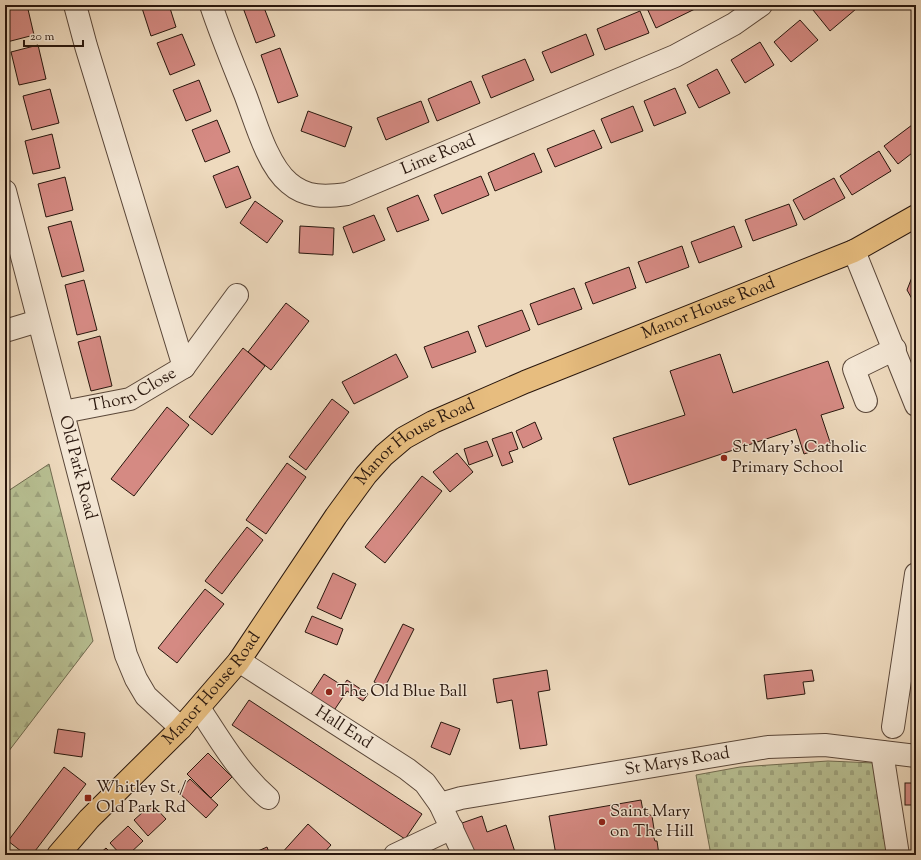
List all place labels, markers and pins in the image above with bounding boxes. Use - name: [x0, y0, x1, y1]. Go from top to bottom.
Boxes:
- place label: St Mary's Catholic Primary School: [732, 436, 867, 480]
- marker: St Mary's Catholic Primary School: [719, 453, 729, 463]
- place label: The Old Blue Ball: [337, 680, 467, 704]
- marker: The Old Blue Ball: [324, 687, 334, 697]
- place label: Whitley St / Old Park Rd: [96, 776, 186, 820]
- marker: Whitley St / Old Park Rd: [83, 793, 93, 803]
- place label: Saint Mary on The Hill: [610, 800, 694, 844]
- marker: Saint Mary on The Hill: [597, 817, 607, 827]

